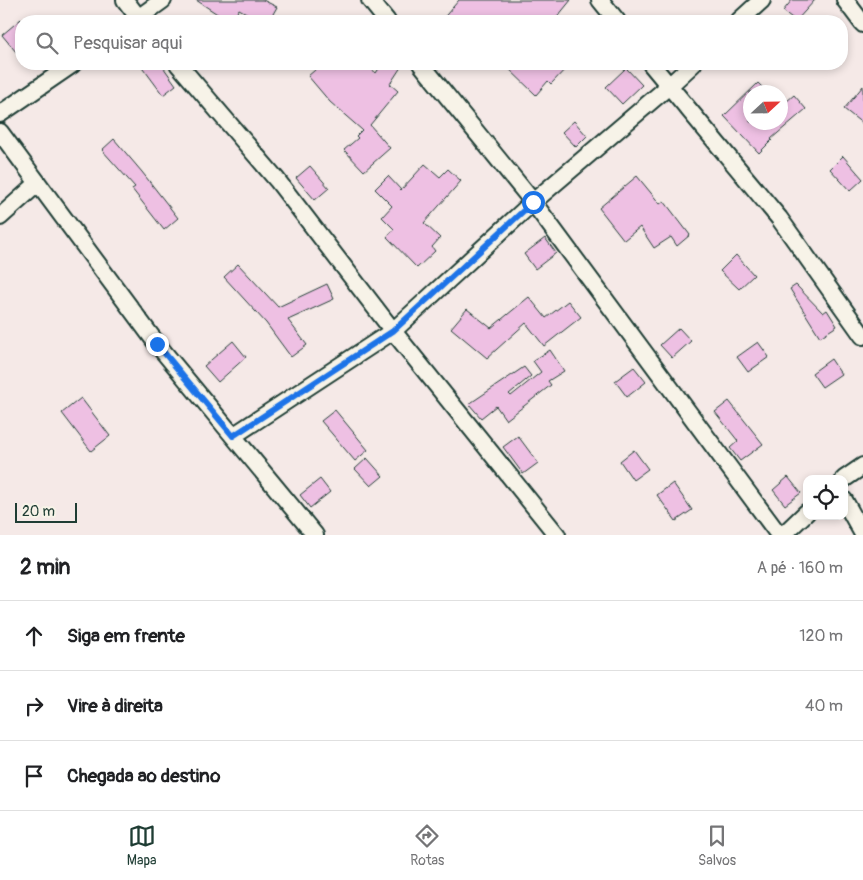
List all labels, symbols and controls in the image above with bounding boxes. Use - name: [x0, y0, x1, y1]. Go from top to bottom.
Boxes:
- search box: [15, 15, 848, 70]
- icon: search: [33, 29, 61, 57]
- text: Pesquisar aqui: [73, 31, 182, 55]
- north arrow: [743, 85, 788, 130]
- route start: [522, 191, 545, 214]
- route end: [146, 333, 169, 356]
- map controls: [803, 475, 848, 520]
- button: locate: [803, 475, 848, 520]
- scale bar: [15, 500, 78, 523]
- text: 20 m: [22, 503, 55, 520]
- text: 2 min: [20, 554, 70, 581]
- text: A pé · 160 m: [757, 558, 843, 578]
- icon: ahead: [20, 622, 48, 650]
- text: Siga em frente: [67, 624, 185, 648]
- text: 120 m: [799, 626, 843, 646]
- icon: right: [20, 692, 48, 720]
- text: Vire à direita: [67, 694, 163, 718]
- text: 40 m: [805, 696, 843, 716]
- icon: arrive: [20, 762, 48, 790]
- text: Chegada ao destino: [67, 764, 220, 788]
- tab: Mapa: [127, 822, 157, 869]
- tab: Rotas: [410, 822, 444, 869]
- tab: Salvos: [698, 822, 736, 869]

